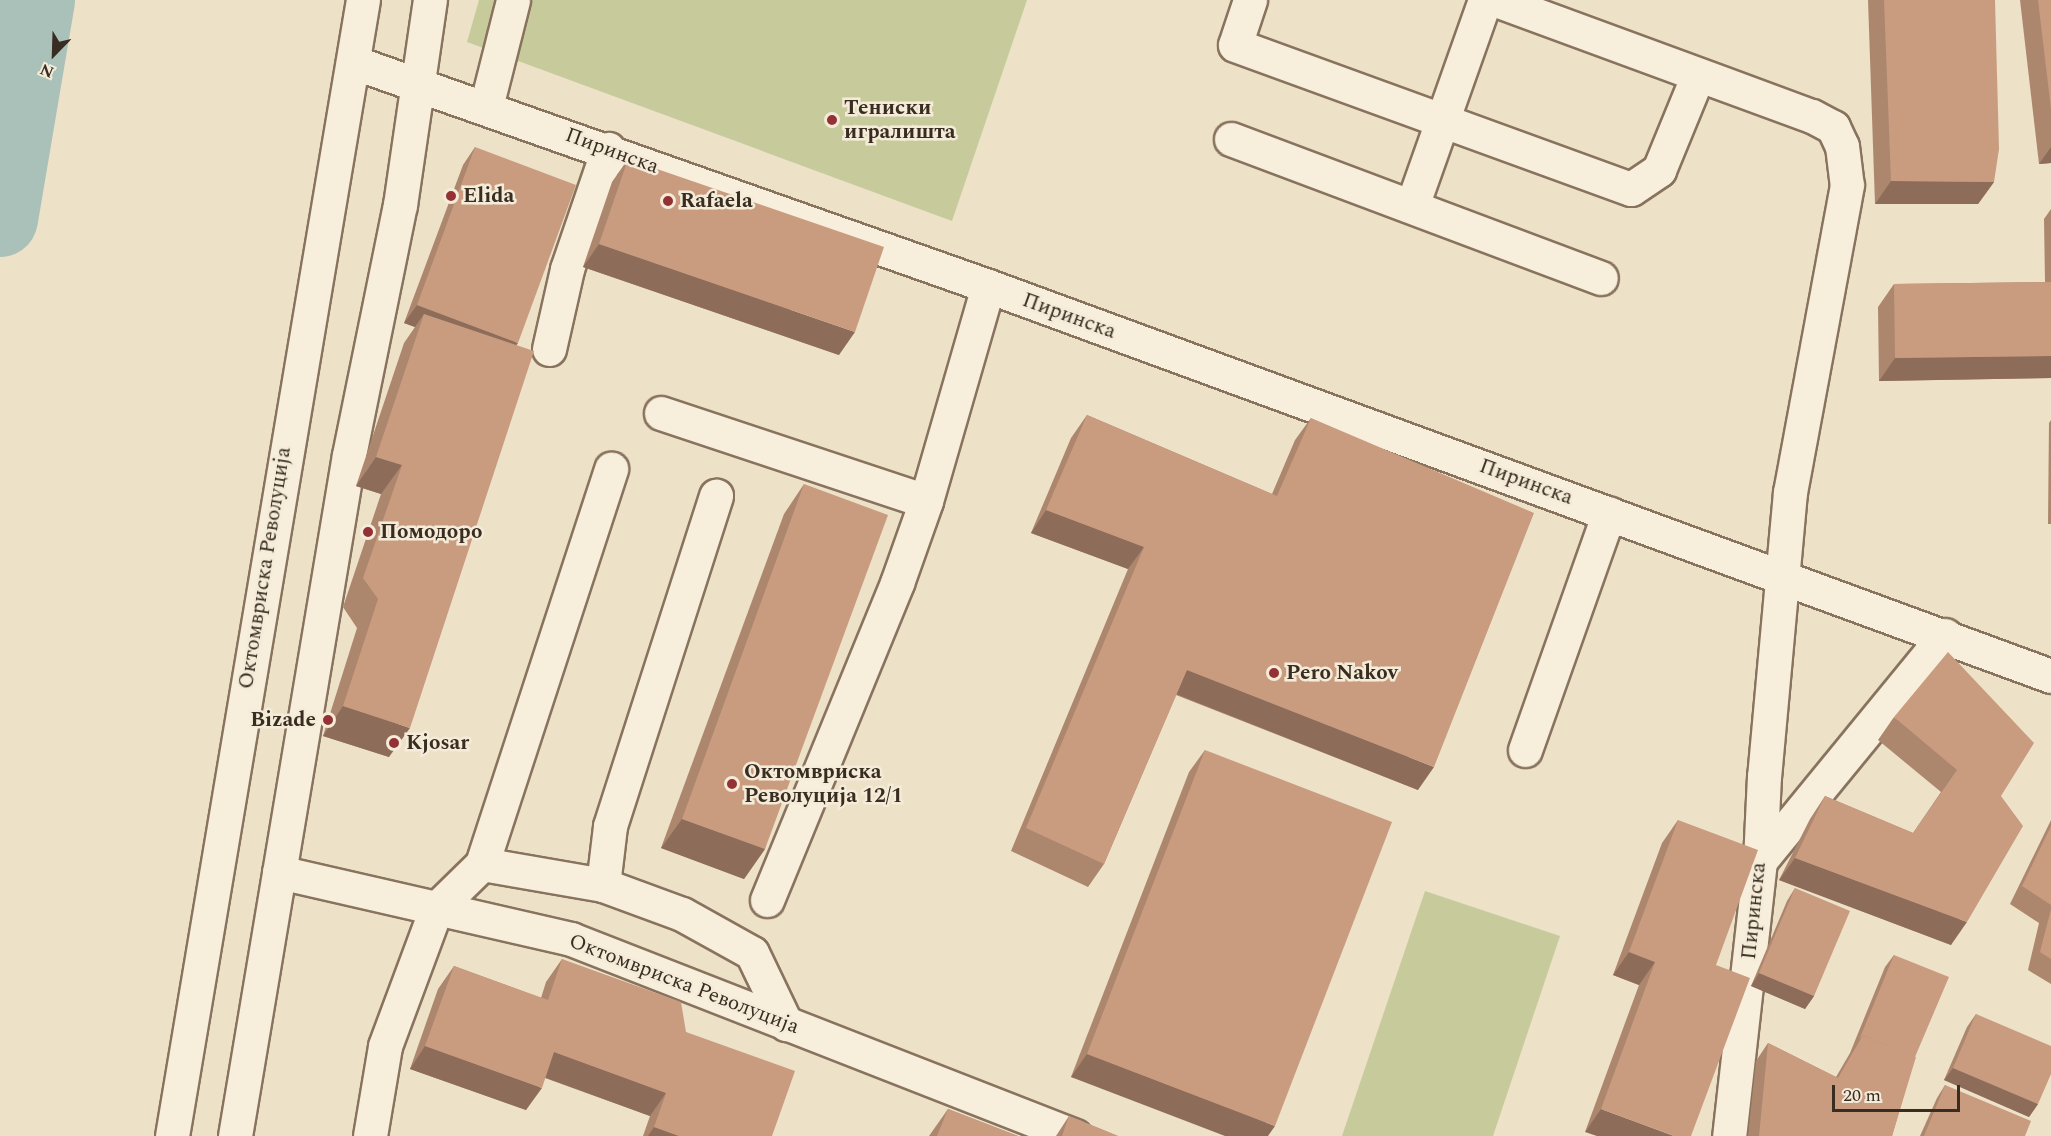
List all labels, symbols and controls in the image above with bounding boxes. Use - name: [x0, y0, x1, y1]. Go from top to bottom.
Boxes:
- north arrow: [24, 24, 84, 84]
- text: N: [36, 57, 58, 84]
- place label: Тениски игралишта: [844, 95, 956, 145]
- marker: Тениски игралишта: [825, 113, 839, 127]
- street label: Пиринска: [562, 122, 662, 180]
- place label: Elida: [463, 183, 514, 209]
- place label: Rafaela: [680, 188, 753, 214]
- marker: Elida: [444, 189, 458, 203]
- marker: Rafaela: [661, 194, 675, 208]
- street label: Пиринска: [1019, 287, 1119, 345]
- street label: Октомвриска Револуција: [233, 445, 297, 691]
- street label: Пиринска: [1476, 453, 1576, 511]
- place label: Помодоро: [380, 519, 482, 545]
- marker: Помодоро: [361, 525, 375, 539]
- place label: Pero Nakov: [1286, 660, 1398, 686]
- marker: Pero Nakov: [1267, 666, 1281, 680]
- place label: Bizade: [250, 707, 316, 733]
- marker: Bizade: [321, 713, 335, 727]
- place label: Kjosar: [406, 730, 469, 756]
- marker: Kjosar: [387, 736, 401, 750]
- place label: Октомвриска Револуција 12/1: [744, 759, 903, 809]
- marker: Октомвриска Револуција 12/1: [725, 777, 739, 791]
- street label: Пиринска: [1736, 861, 1772, 961]
- street label: Октомвриска Револуција: [565, 928, 803, 1040]
- scale bar: [1835, 1073, 1962, 1111]
- text: 20 m: [1843, 1082, 1881, 1109]

